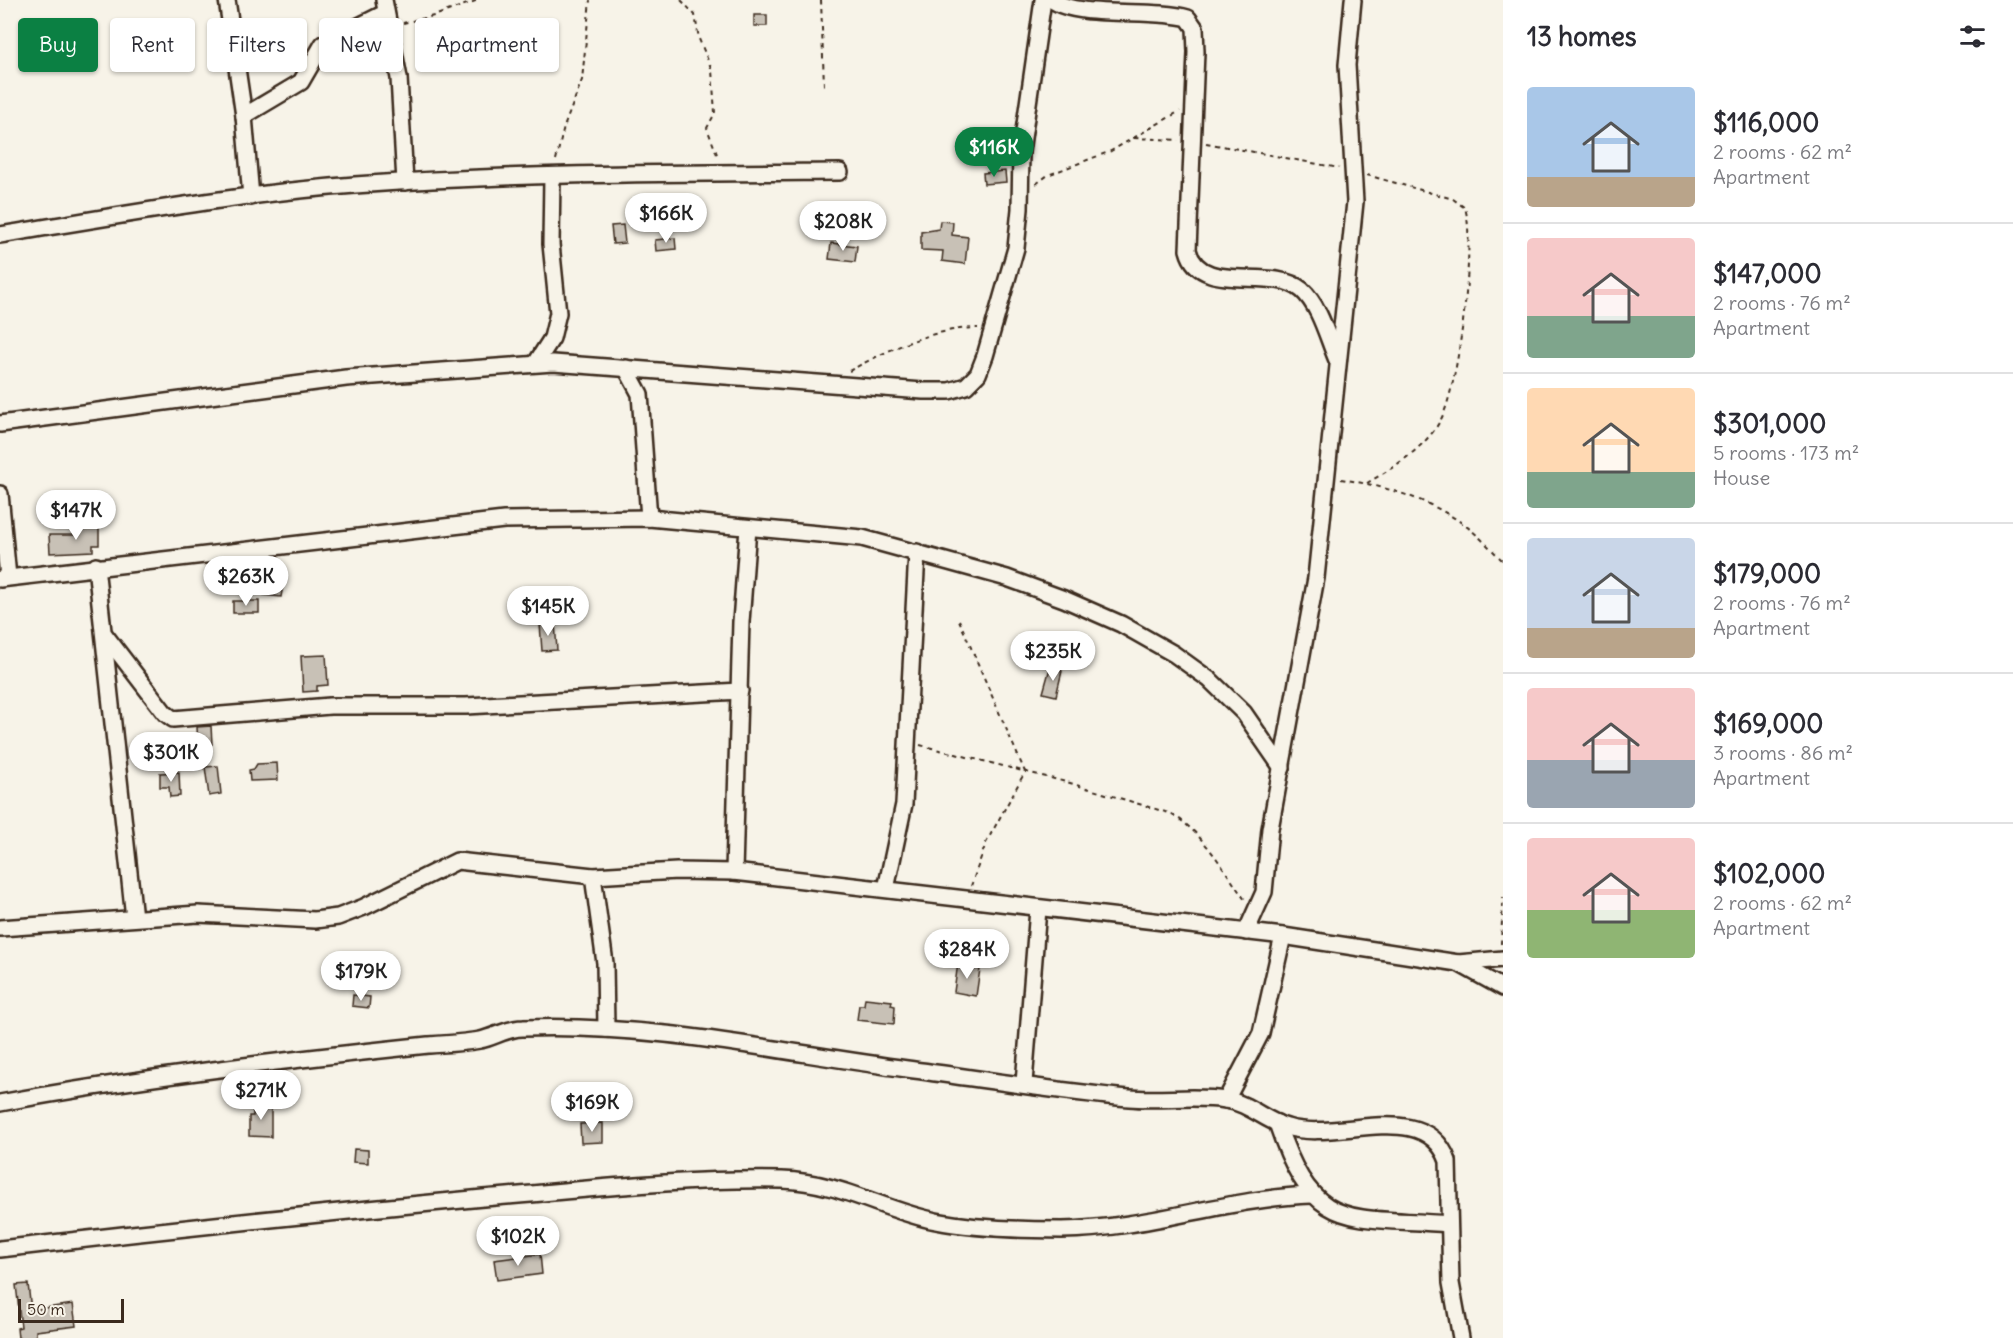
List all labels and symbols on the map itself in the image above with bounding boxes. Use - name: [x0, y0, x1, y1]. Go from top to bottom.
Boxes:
- pin: $116K: [952, 127, 1036, 178]
- pin: $166K: [624, 193, 708, 244]
- pin: $208K: [801, 201, 885, 252]
- pin: $147K: [34, 490, 118, 541]
- pin: $263K: [204, 556, 288, 607]
- pin: $145K: [506, 586, 590, 637]
- pin: $235K: [1011, 631, 1095, 682]
- pin: $301K: [129, 732, 213, 783]
- pin: $284K: [925, 929, 1009, 980]
- pin: $179K: [319, 951, 403, 1002]
- pin: $271K: [219, 1070, 303, 1121]
- pin: $169K: [550, 1082, 634, 1133]
- pin: $102K: [476, 1216, 560, 1267]
- scale bar: [18, 1296, 124, 1324]

